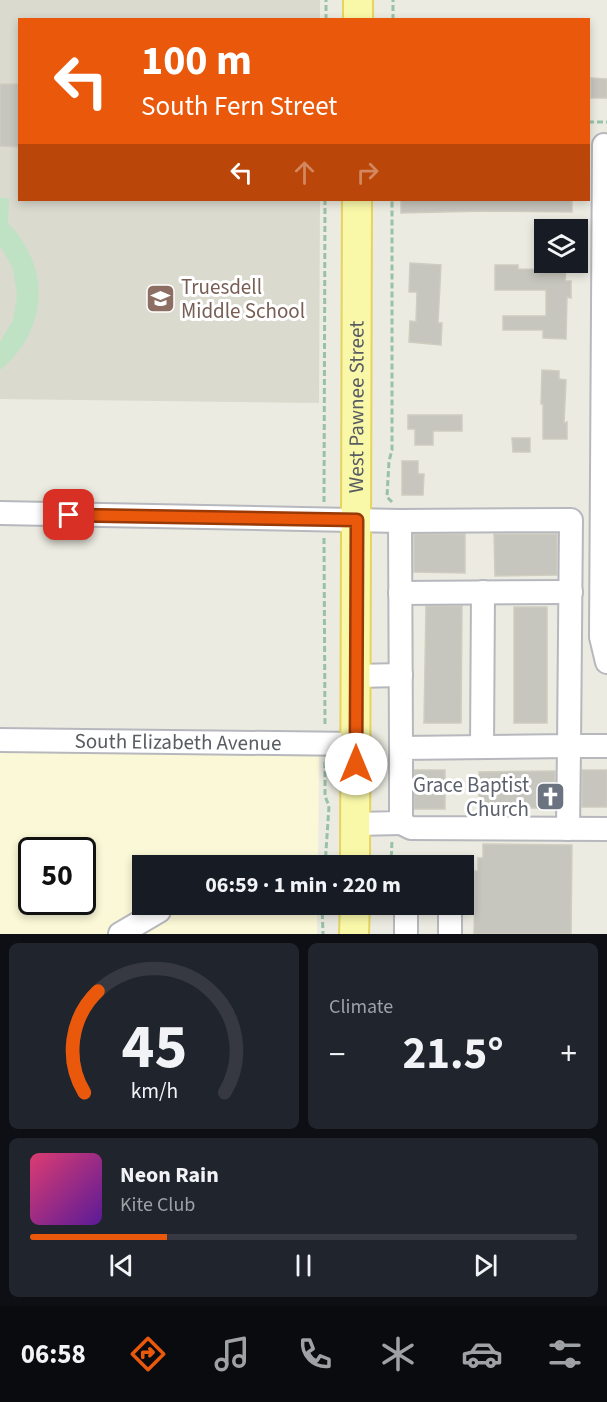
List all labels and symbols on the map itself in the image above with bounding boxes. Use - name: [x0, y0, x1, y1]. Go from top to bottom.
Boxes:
- place label: Truesdell Middle School: [181, 272, 305, 326]
- school or university icon: Truesdell Middle School: [144, 283, 176, 315]
- street label: West Pawnee Street: [341, 321, 372, 493]
- pin: [43, 489, 94, 540]
- street label: South Elizabeth Avenue: [74, 726, 282, 758]
- position arrow: [324, 732, 388, 796]
- place label: Grace Baptist Church: [413, 770, 529, 824]
- church icon: Grace Baptist Church: [534, 781, 566, 813]
- speed limit sign: 50: [18, 837, 96, 915]

